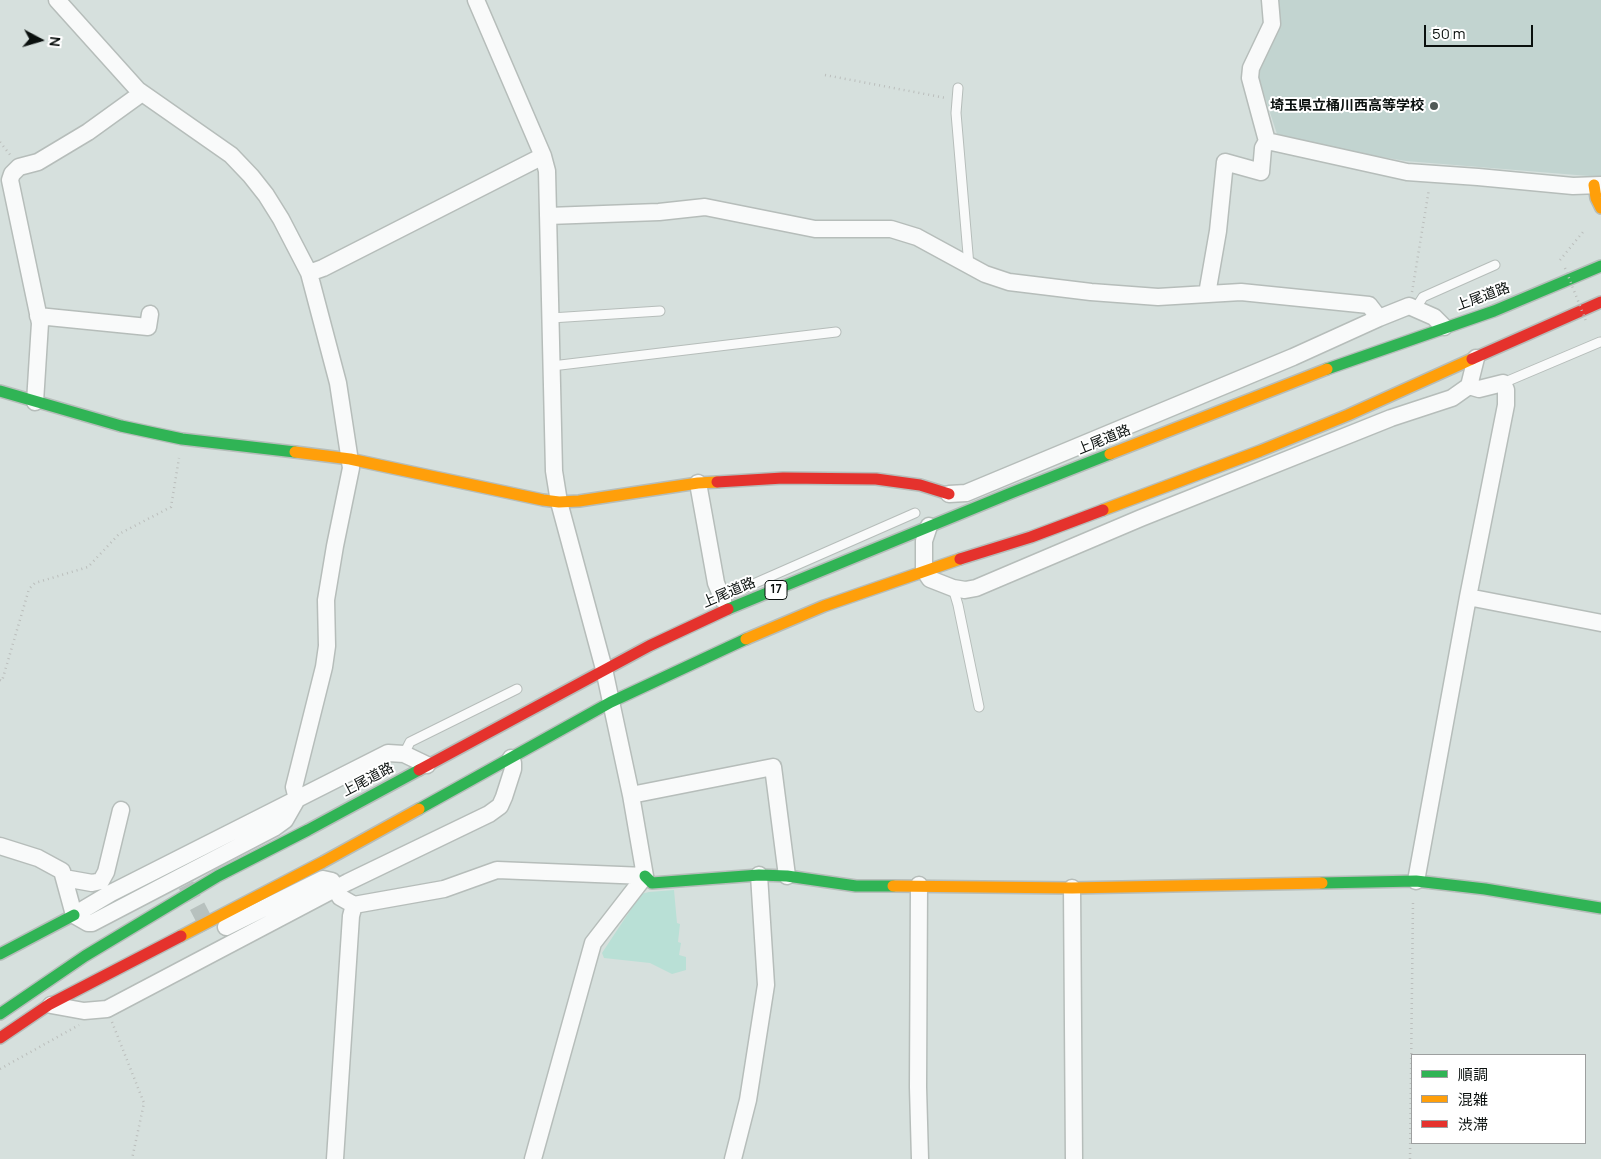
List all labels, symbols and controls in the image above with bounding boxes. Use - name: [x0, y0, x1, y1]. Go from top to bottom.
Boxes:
- north arrow: [15, 15, 65, 65]
- scale bar: [1426, 15, 1535, 47]
- text: 50 m: [1432, 23, 1466, 44]
- text: N: [45, 36, 65, 48]
- place label: 埼玉県立桶川西高等学校: [1270, 98, 1424, 114]
- marker: 埼玉県立桶川西高等学校: [1428, 100, 1440, 112]
- street label: 上尾道路: [1454, 280, 1512, 314]
- street label: 上尾道路: [1075, 422, 1133, 458]
- street label: 上尾道路: [700, 574, 758, 612]
- road number: 17: [765, 580, 787, 600]
- street label: 上尾道路: [339, 759, 397, 801]
- legend: [1411, 1054, 1586, 1144]
- text: 順調: [1458, 1064, 1488, 1085]
- text: 混雑: [1458, 1089, 1488, 1110]
- text: 渋滞: [1458, 1114, 1488, 1135]

